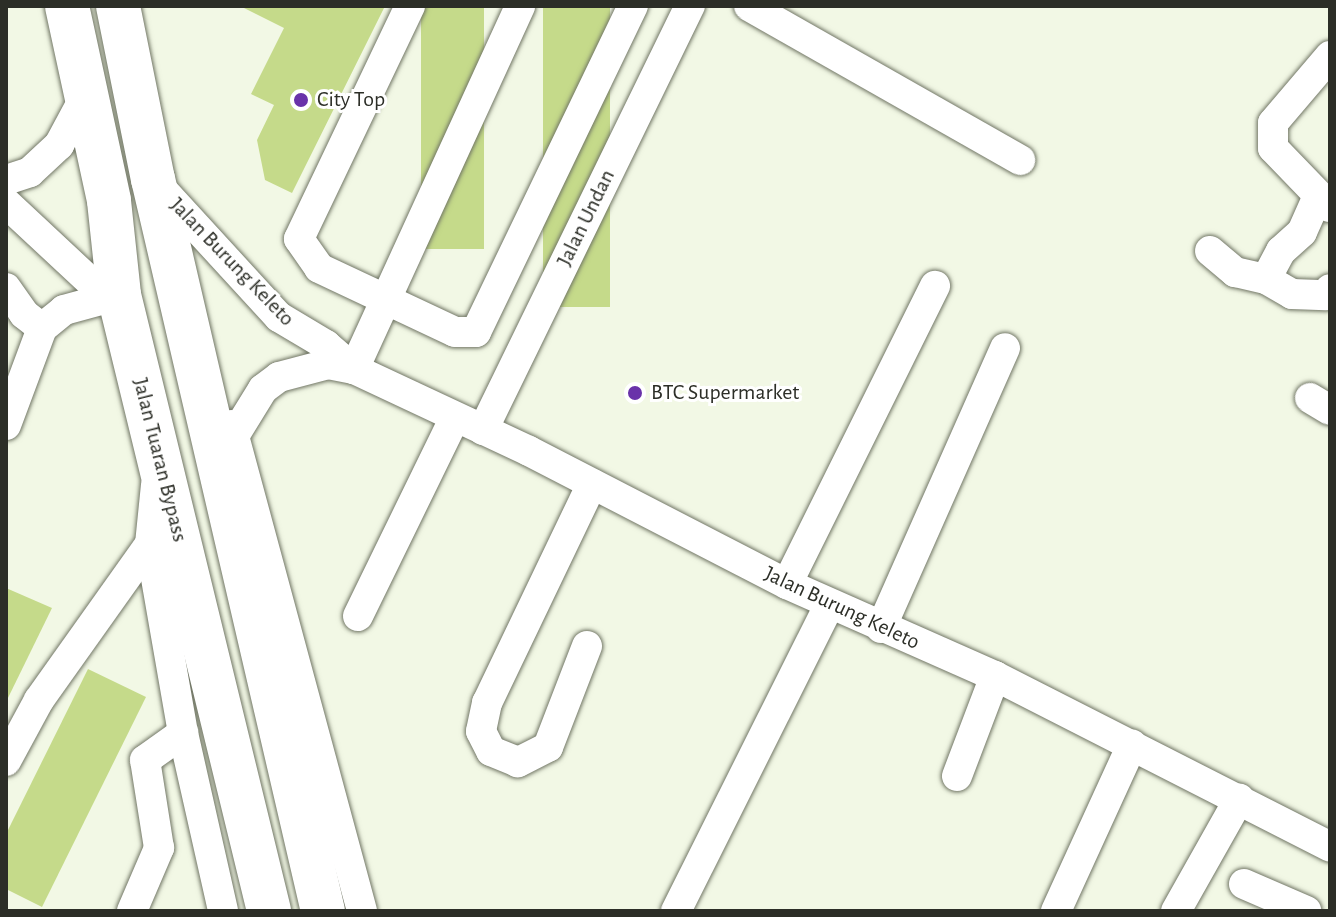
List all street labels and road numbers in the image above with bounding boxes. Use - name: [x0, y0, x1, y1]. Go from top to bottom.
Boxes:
- street label: Jalan Undan: [551, 165, 621, 271]
- street label: Jalan Burung Keleto: [164, 192, 300, 332]
- street label: Jalan Tuaran Bypass: [127, 375, 193, 545]
- street label: Jalan Burung Keleto: [760, 560, 924, 656]

